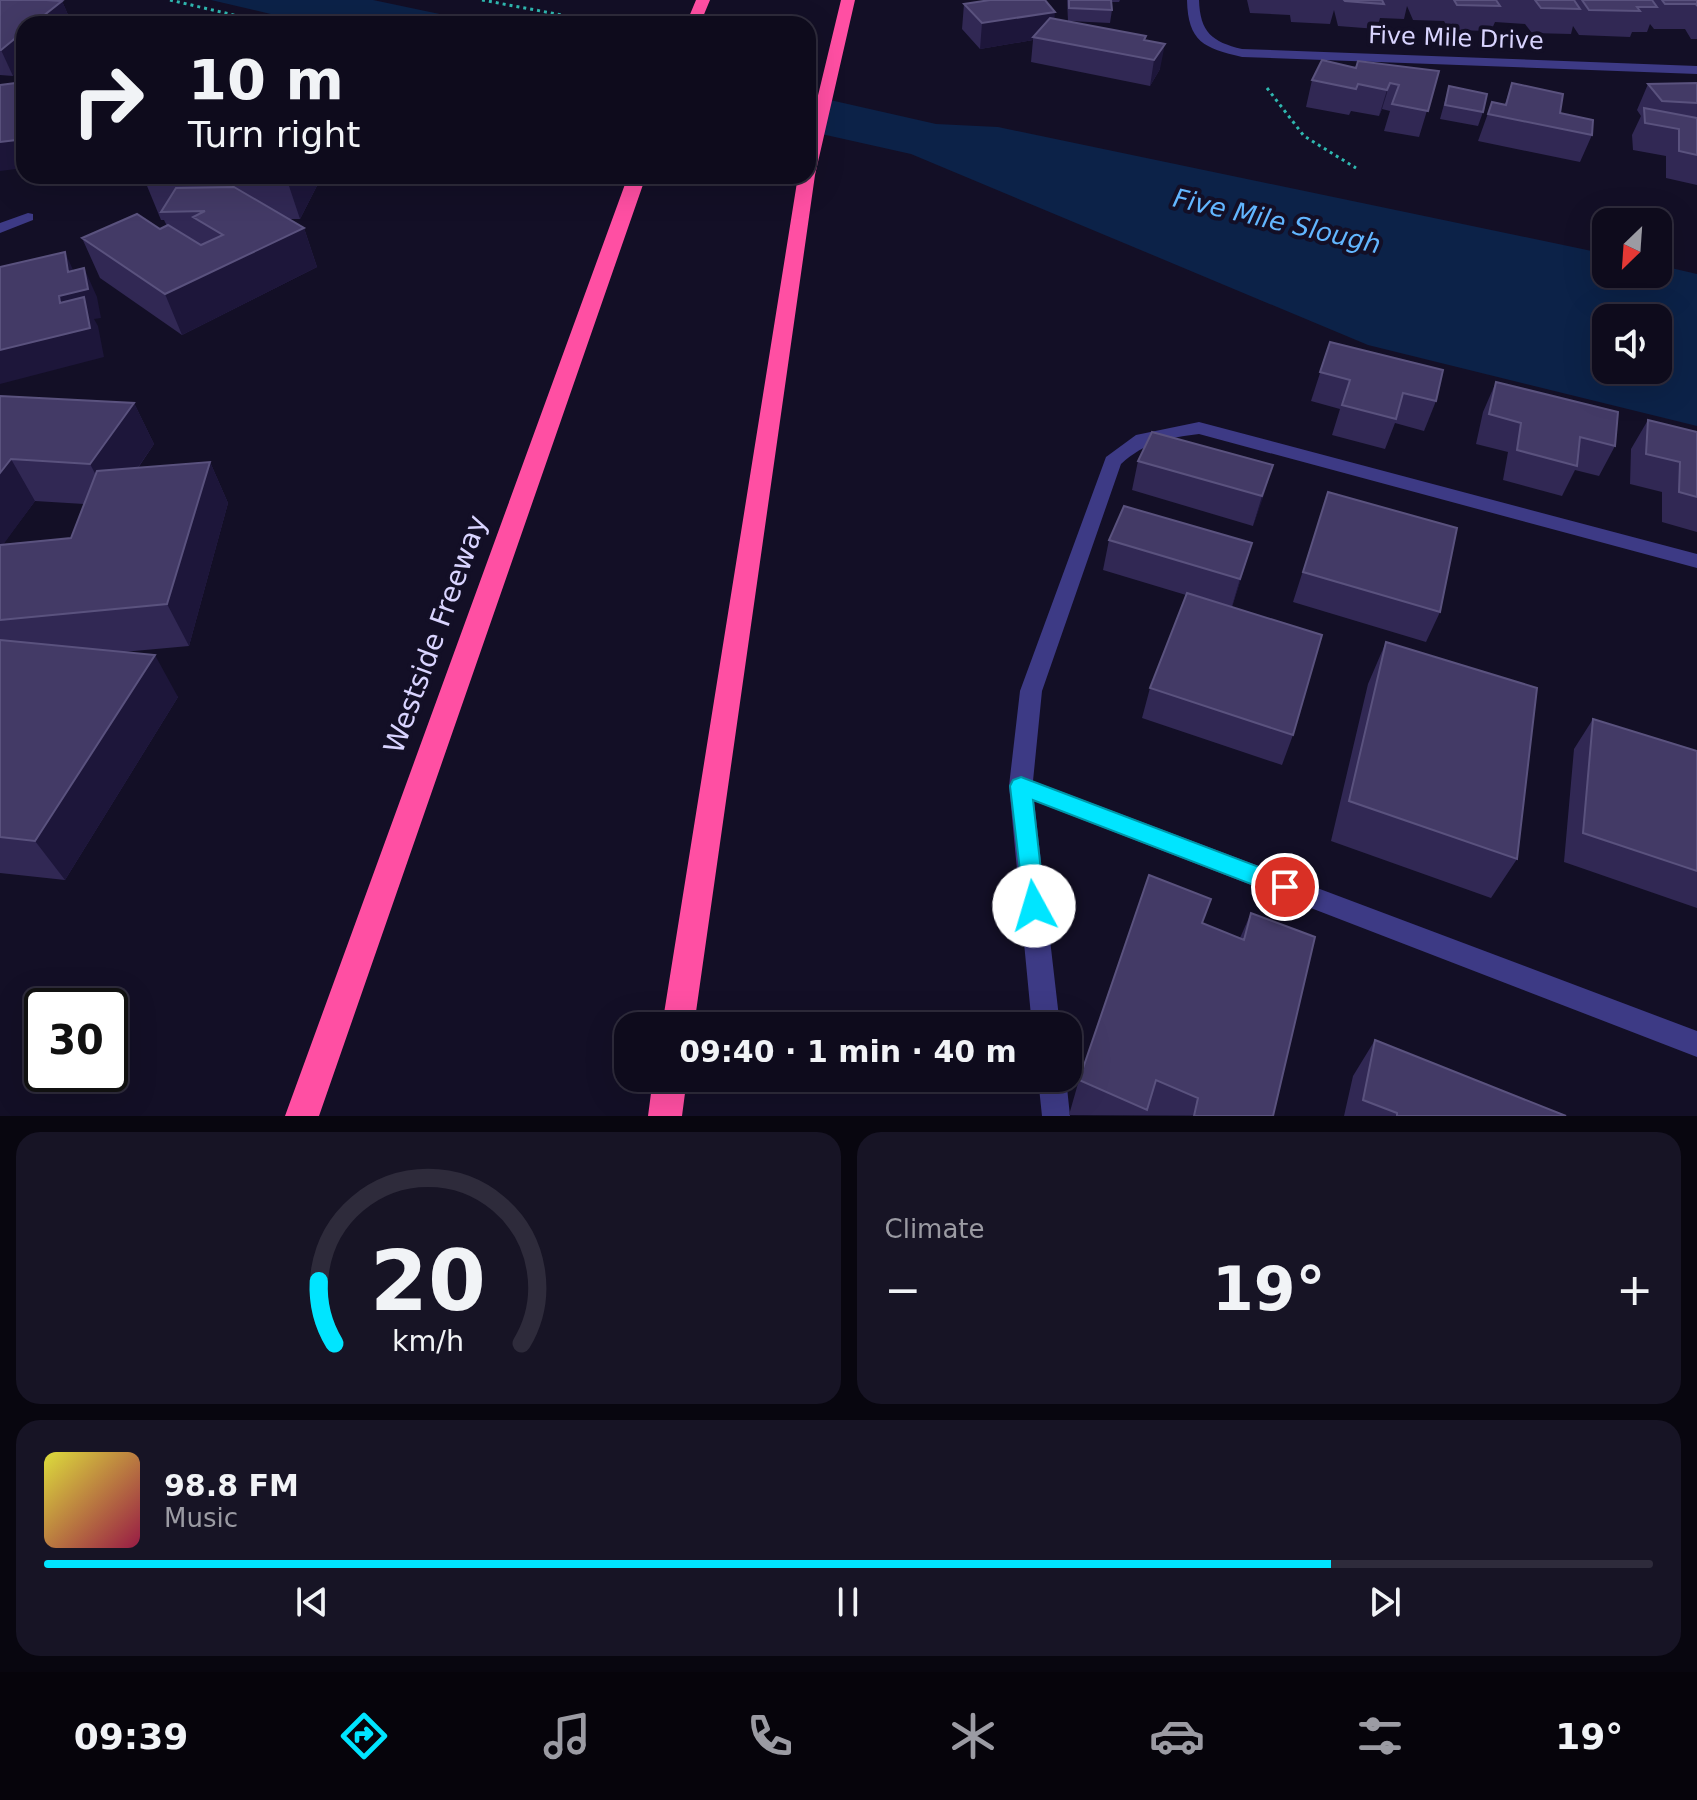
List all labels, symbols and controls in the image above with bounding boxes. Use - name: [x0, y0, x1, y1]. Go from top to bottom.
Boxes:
- street label: Five Mile Drive: [1368, 21, 1544, 55]
- text: 10 m: [188, 47, 344, 112]
- icon: right: [56, 48, 160, 152]
- text: Turn right: [188, 114, 360, 155]
- water label: Five Mile Slough: [1170, 183, 1384, 259]
- north arrow: [1592, 208, 1672, 288]
- map controls: [1592, 208, 1672, 384]
- button: sound: [1592, 304, 1672, 384]
- street label: Westside Freeway: [377, 511, 494, 758]
- pin: [1251, 853, 1319, 921]
- position arrow: [992, 864, 1076, 948]
- icon: arrive: [1263, 865, 1307, 909]
- speed limit sign: 30: [24, 988, 128, 1092]
- text: 09:40 · 1 min · 40 m: [679, 1034, 1017, 1069]
- text: Climate: [885, 1214, 985, 1244]
- text: 20: [370, 1233, 486, 1330]
- text: 19°: [1212, 1254, 1326, 1324]
- text: −: [885, 1264, 921, 1315]
- text: +: [1616, 1264, 1653, 1315]
- text: km/h: [392, 1324, 464, 1358]
- text: 98.8 FM: [164, 1468, 299, 1503]
- text: Music: [164, 1503, 238, 1533]
- icon: previous: [290, 1580, 334, 1624]
- icon: pause: [826, 1580, 870, 1624]
- icon: next: [1363, 1580, 1407, 1624]
- icon: directions: [336, 1708, 392, 1764]
- icon: music: [539, 1708, 595, 1764]
- icon: phone: [742, 1708, 798, 1764]
- icon: climate: [945, 1708, 1001, 1764]
- icon: car: [1149, 1708, 1205, 1764]
- icon: filters: [1352, 1708, 1408, 1764]
- text: 09:39: [74, 1716, 188, 1757]
- text: 19°: [1555, 1716, 1623, 1757]

